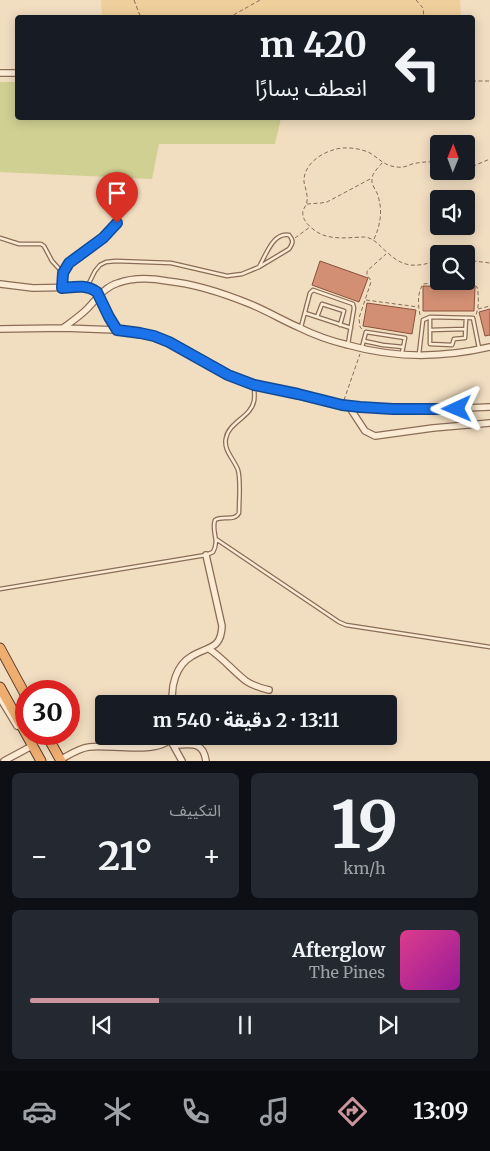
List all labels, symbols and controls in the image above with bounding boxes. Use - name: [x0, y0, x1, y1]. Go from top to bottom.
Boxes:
- text: 420 m: [259, 23, 367, 67]
- icon: left: [385, 35, 450, 100]
- text: انعطف يسارًا: [255, 74, 367, 102]
- north arrow: [430, 135, 475, 180]
- map controls: [430, 135, 475, 290]
- pin: [96, 172, 138, 223]
- icon: arrive: [103, 179, 131, 207]
- button: sound: [430, 190, 475, 235]
- button: search: [430, 245, 475, 290]
- position arrow: [430, 382, 482, 434]
- speed limit sign: 30: [15, 680, 80, 745]
- text: 13:11 · 2 دقيقة · 540 m: [153, 708, 339, 732]
- text: 19: [331, 784, 398, 866]
- text: التكييف: [169, 800, 221, 820]
- text: 21°: [98, 833, 153, 880]
- text: −: [30, 838, 49, 874]
- text: +: [202, 838, 221, 874]
- text: km/h: [343, 858, 386, 878]
- text: Afterglow: [292, 938, 385, 962]
- text: The Pines: [309, 962, 385, 982]
- icon: previous: [88, 1011, 116, 1039]
- icon: pause: [231, 1011, 259, 1039]
- icon: next: [374, 1011, 402, 1039]
- icon: car: [22, 1094, 57, 1129]
- icon: climate: [100, 1094, 135, 1129]
- icon: phone: [178, 1094, 213, 1129]
- icon: music: [257, 1094, 292, 1129]
- icon: directions: [335, 1094, 370, 1129]
- text: 13:09: [413, 1097, 468, 1125]

